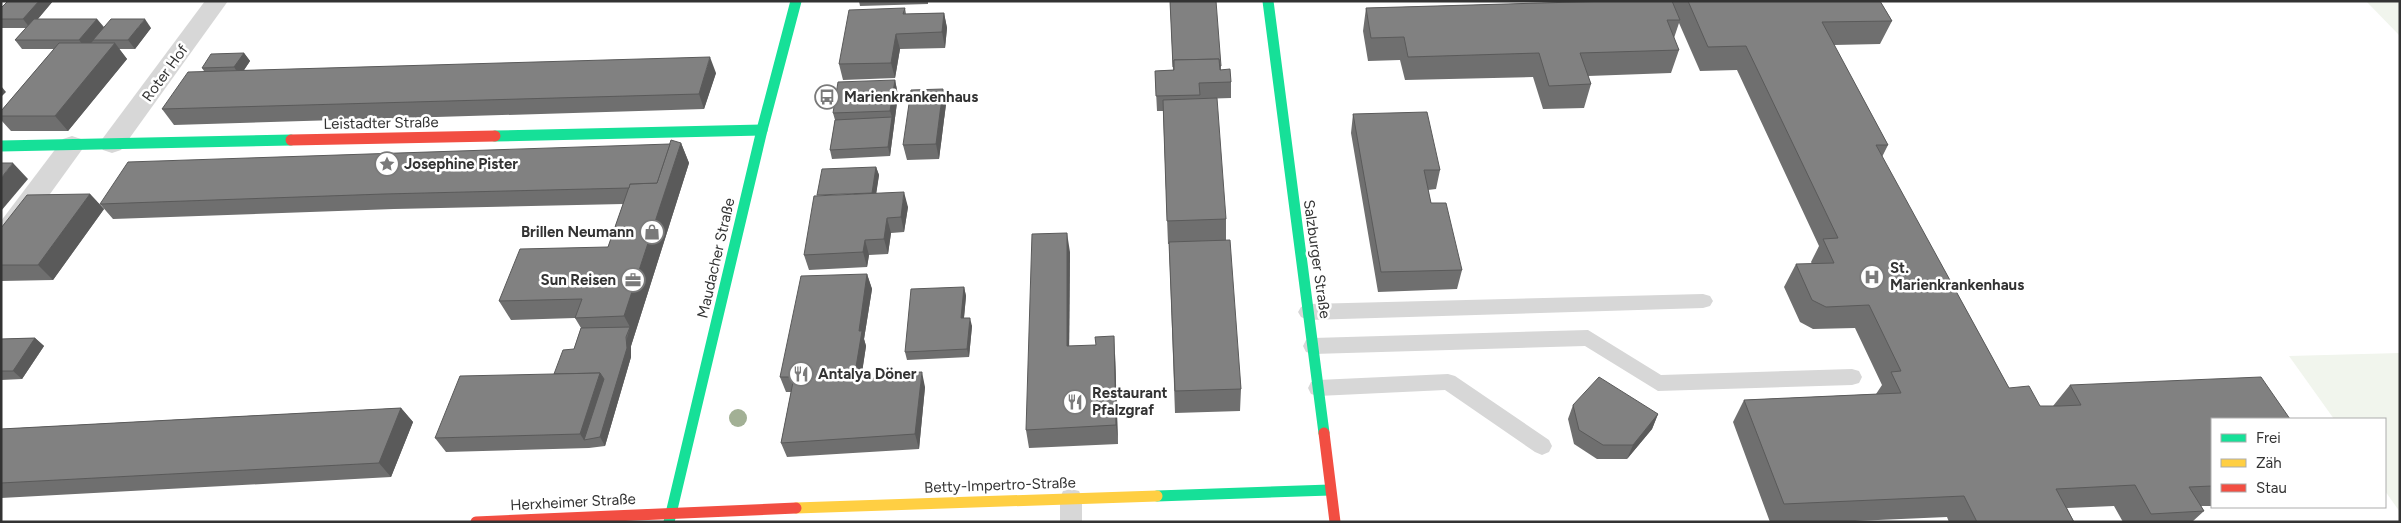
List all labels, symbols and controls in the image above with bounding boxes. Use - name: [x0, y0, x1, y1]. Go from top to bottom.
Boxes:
- street label: Roter Hof: [138, 41, 192, 105]
- bus stop icon: Marienkrankenhaus: [814, 84, 840, 110]
- place label: Marienkrankenhaus: [844, 88, 978, 106]
- street label: Leistadter Straße: [323, 113, 439, 133]
- place icon: Josephine Pister: [374, 151, 400, 177]
- place label: Josephine Pister: [404, 155, 518, 173]
- street label: Maudacher Straße: [693, 196, 739, 320]
- street label: Salzburger Straße: [1300, 198, 1334, 320]
- shop icon: Brillen Neumann: [639, 219, 665, 245]
- place label: Brillen Neumann: [521, 223, 634, 241]
- place label: St. Marienkrankenhaus: [1890, 259, 2024, 294]
- hospital icon: St. Marienkrankenhaus: [1859, 264, 1885, 290]
- office icon: Sun Reisen: [620, 267, 646, 293]
- place label: Sun Reisen: [541, 271, 616, 289]
- restaurant icon: Antalya Döner: [788, 361, 814, 387]
- place label: Antalya Döner: [818, 365, 917, 383]
- place label: Restaurant Pfalzgraf: [1092, 384, 1168, 419]
- restaurant icon: Restaurant Pfalzgraf: [1062, 389, 1088, 415]
- legend: [2211, 418, 2386, 508]
- text: Frei: [2256, 429, 2281, 447]
- text: Zäh: [2256, 454, 2282, 472]
- street label: Betty-Impertro-Straße: [924, 473, 1076, 497]
- text: Stau: [2256, 479, 2287, 497]
- street label: Herxheimer Straße: [510, 490, 636, 514]

